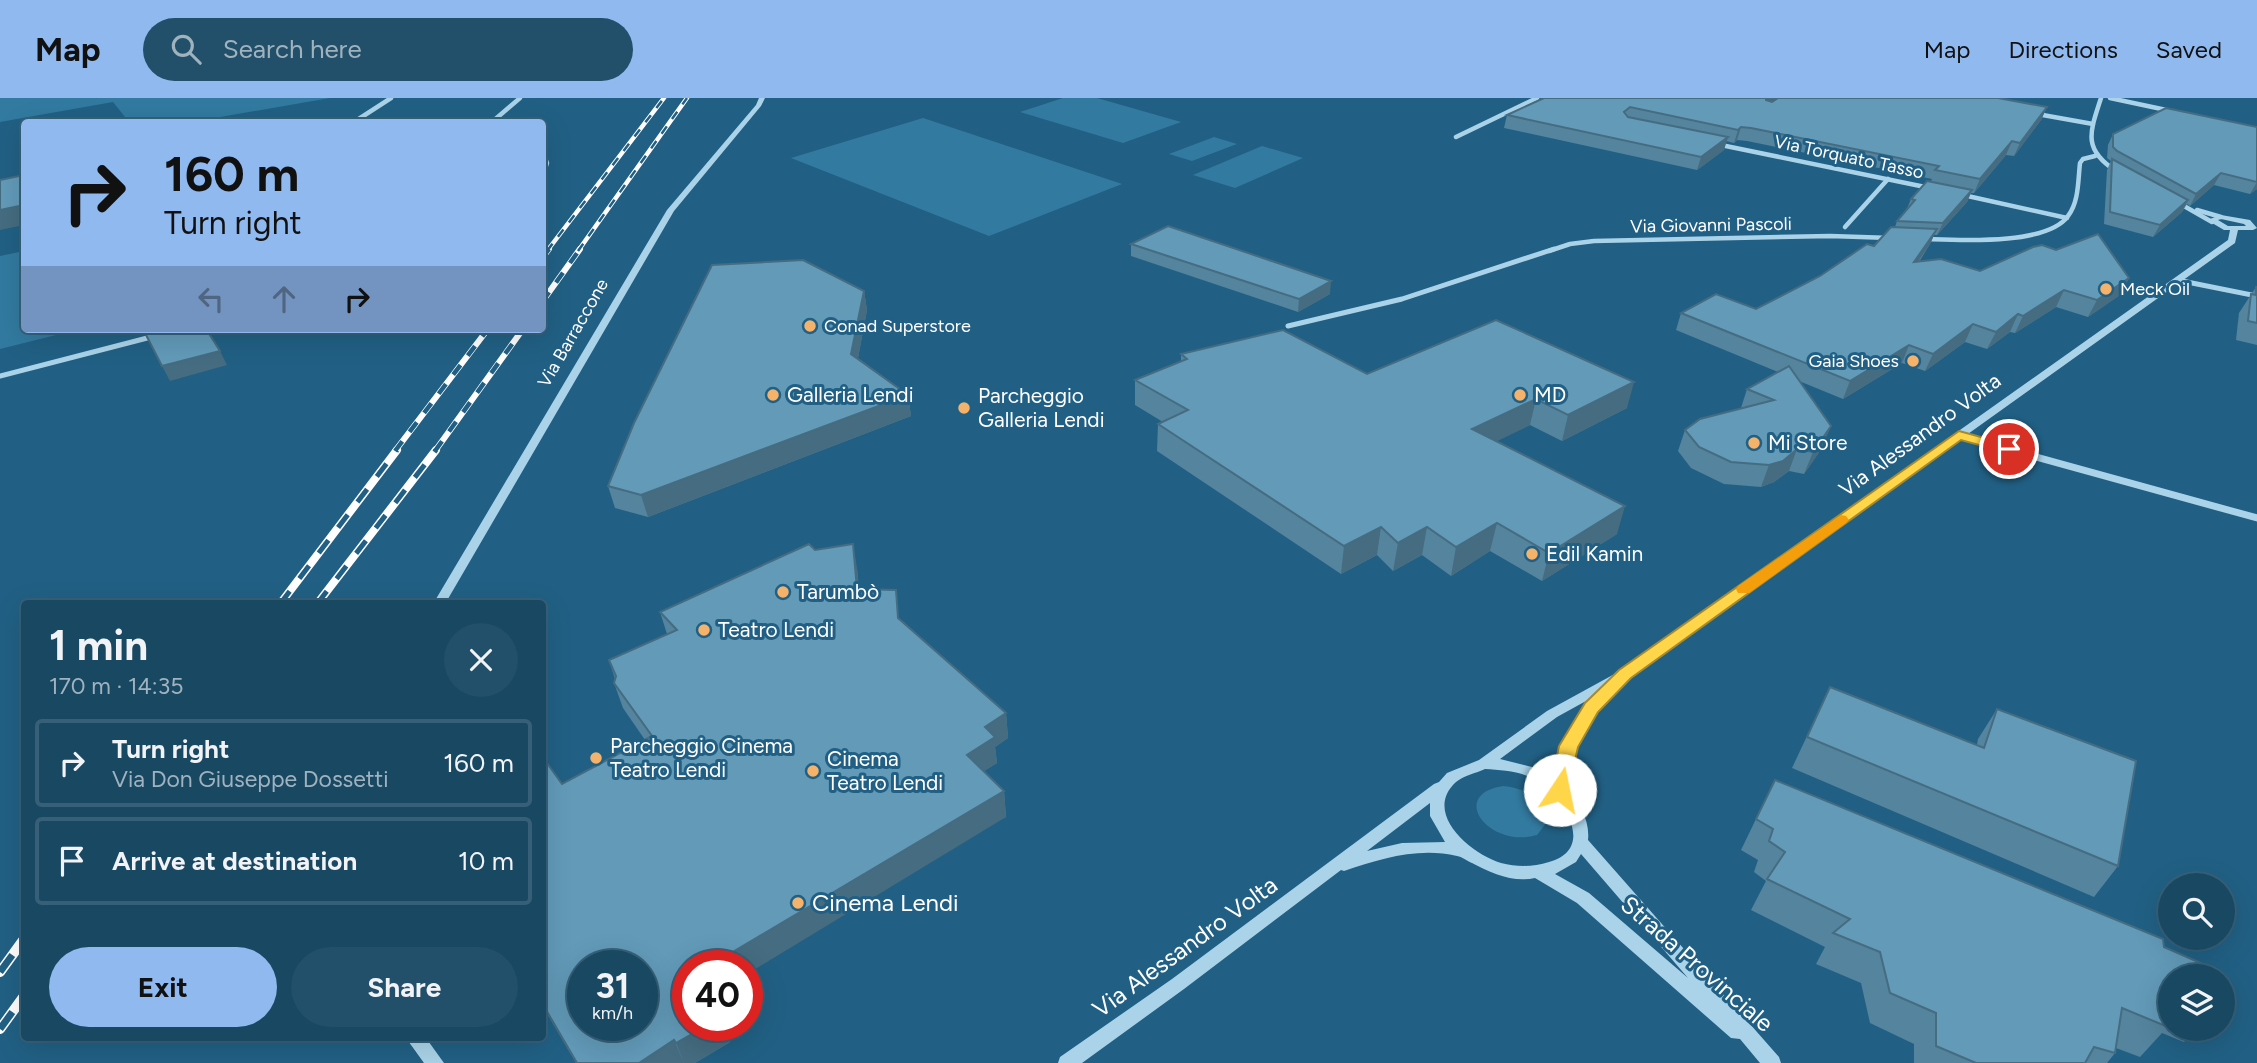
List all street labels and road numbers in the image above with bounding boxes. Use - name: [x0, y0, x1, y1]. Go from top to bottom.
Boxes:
- street label: Via Torquato Tasso: [1772, 130, 1926, 184]
- street label: Via Giovanni Pascoli: [1630, 213, 1792, 237]
- street label: Via Barraccone: [533, 275, 613, 391]
- street label: Via Alessandro Volta: [1834, 368, 2005, 502]
- street label: Via Alessandro Volta: [1087, 870, 1283, 1023]
- street label: Strada Provinciale: [1615, 890, 1779, 1038]

